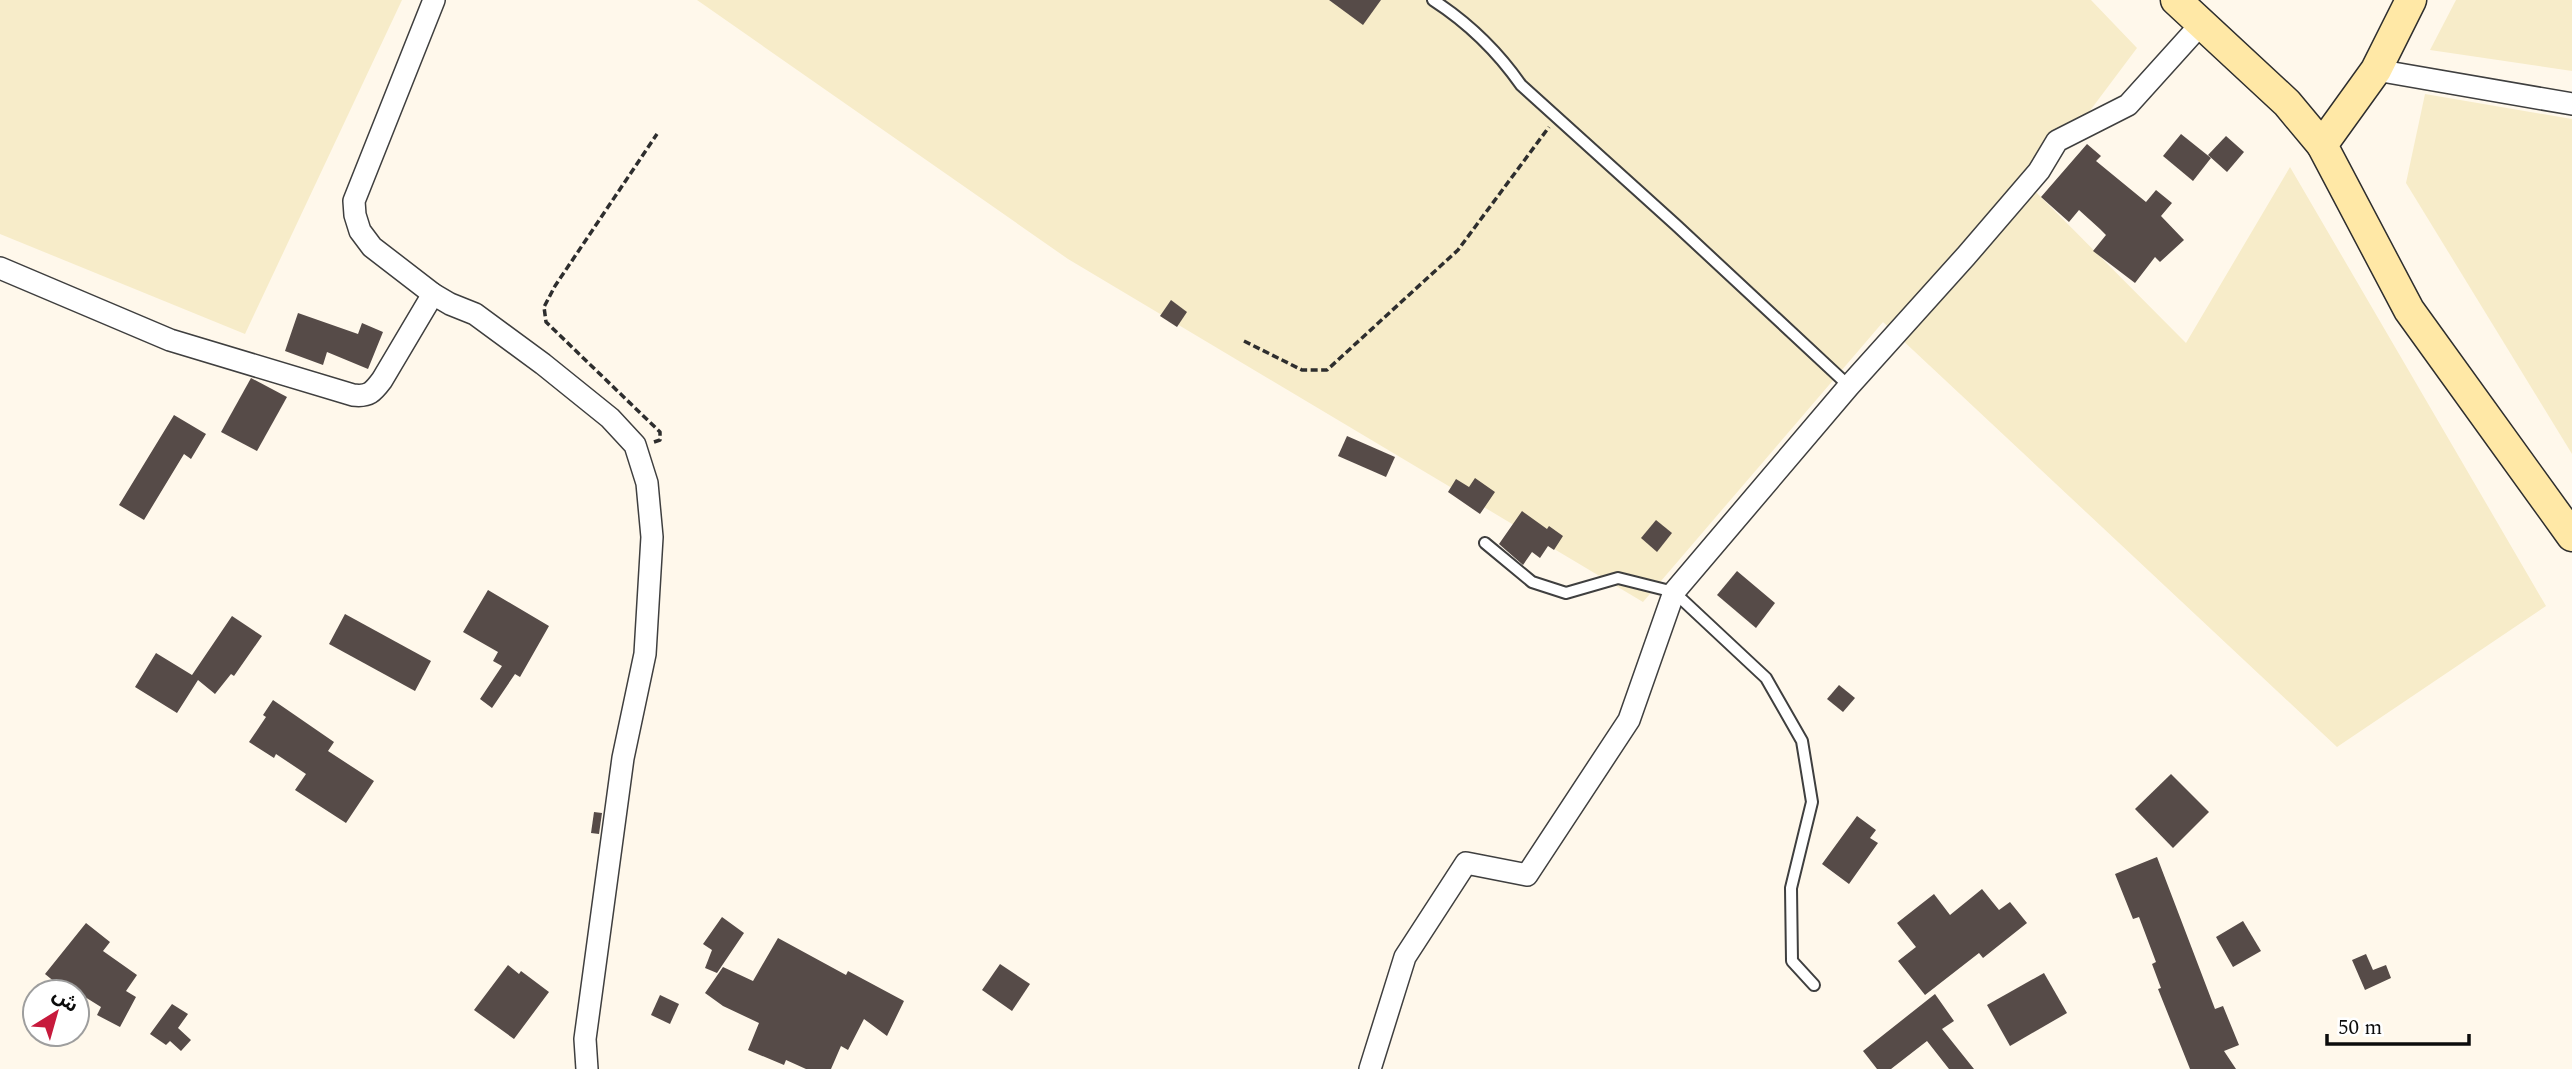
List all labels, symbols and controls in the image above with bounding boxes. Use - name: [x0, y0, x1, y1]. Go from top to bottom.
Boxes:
- north arrow: [21, 978, 91, 1048]
- text: ش: [46, 981, 84, 1020]
- scale bar: [2327, 1002, 2469, 1046]
- text: 50 m: [2338, 1012, 2382, 1044]

